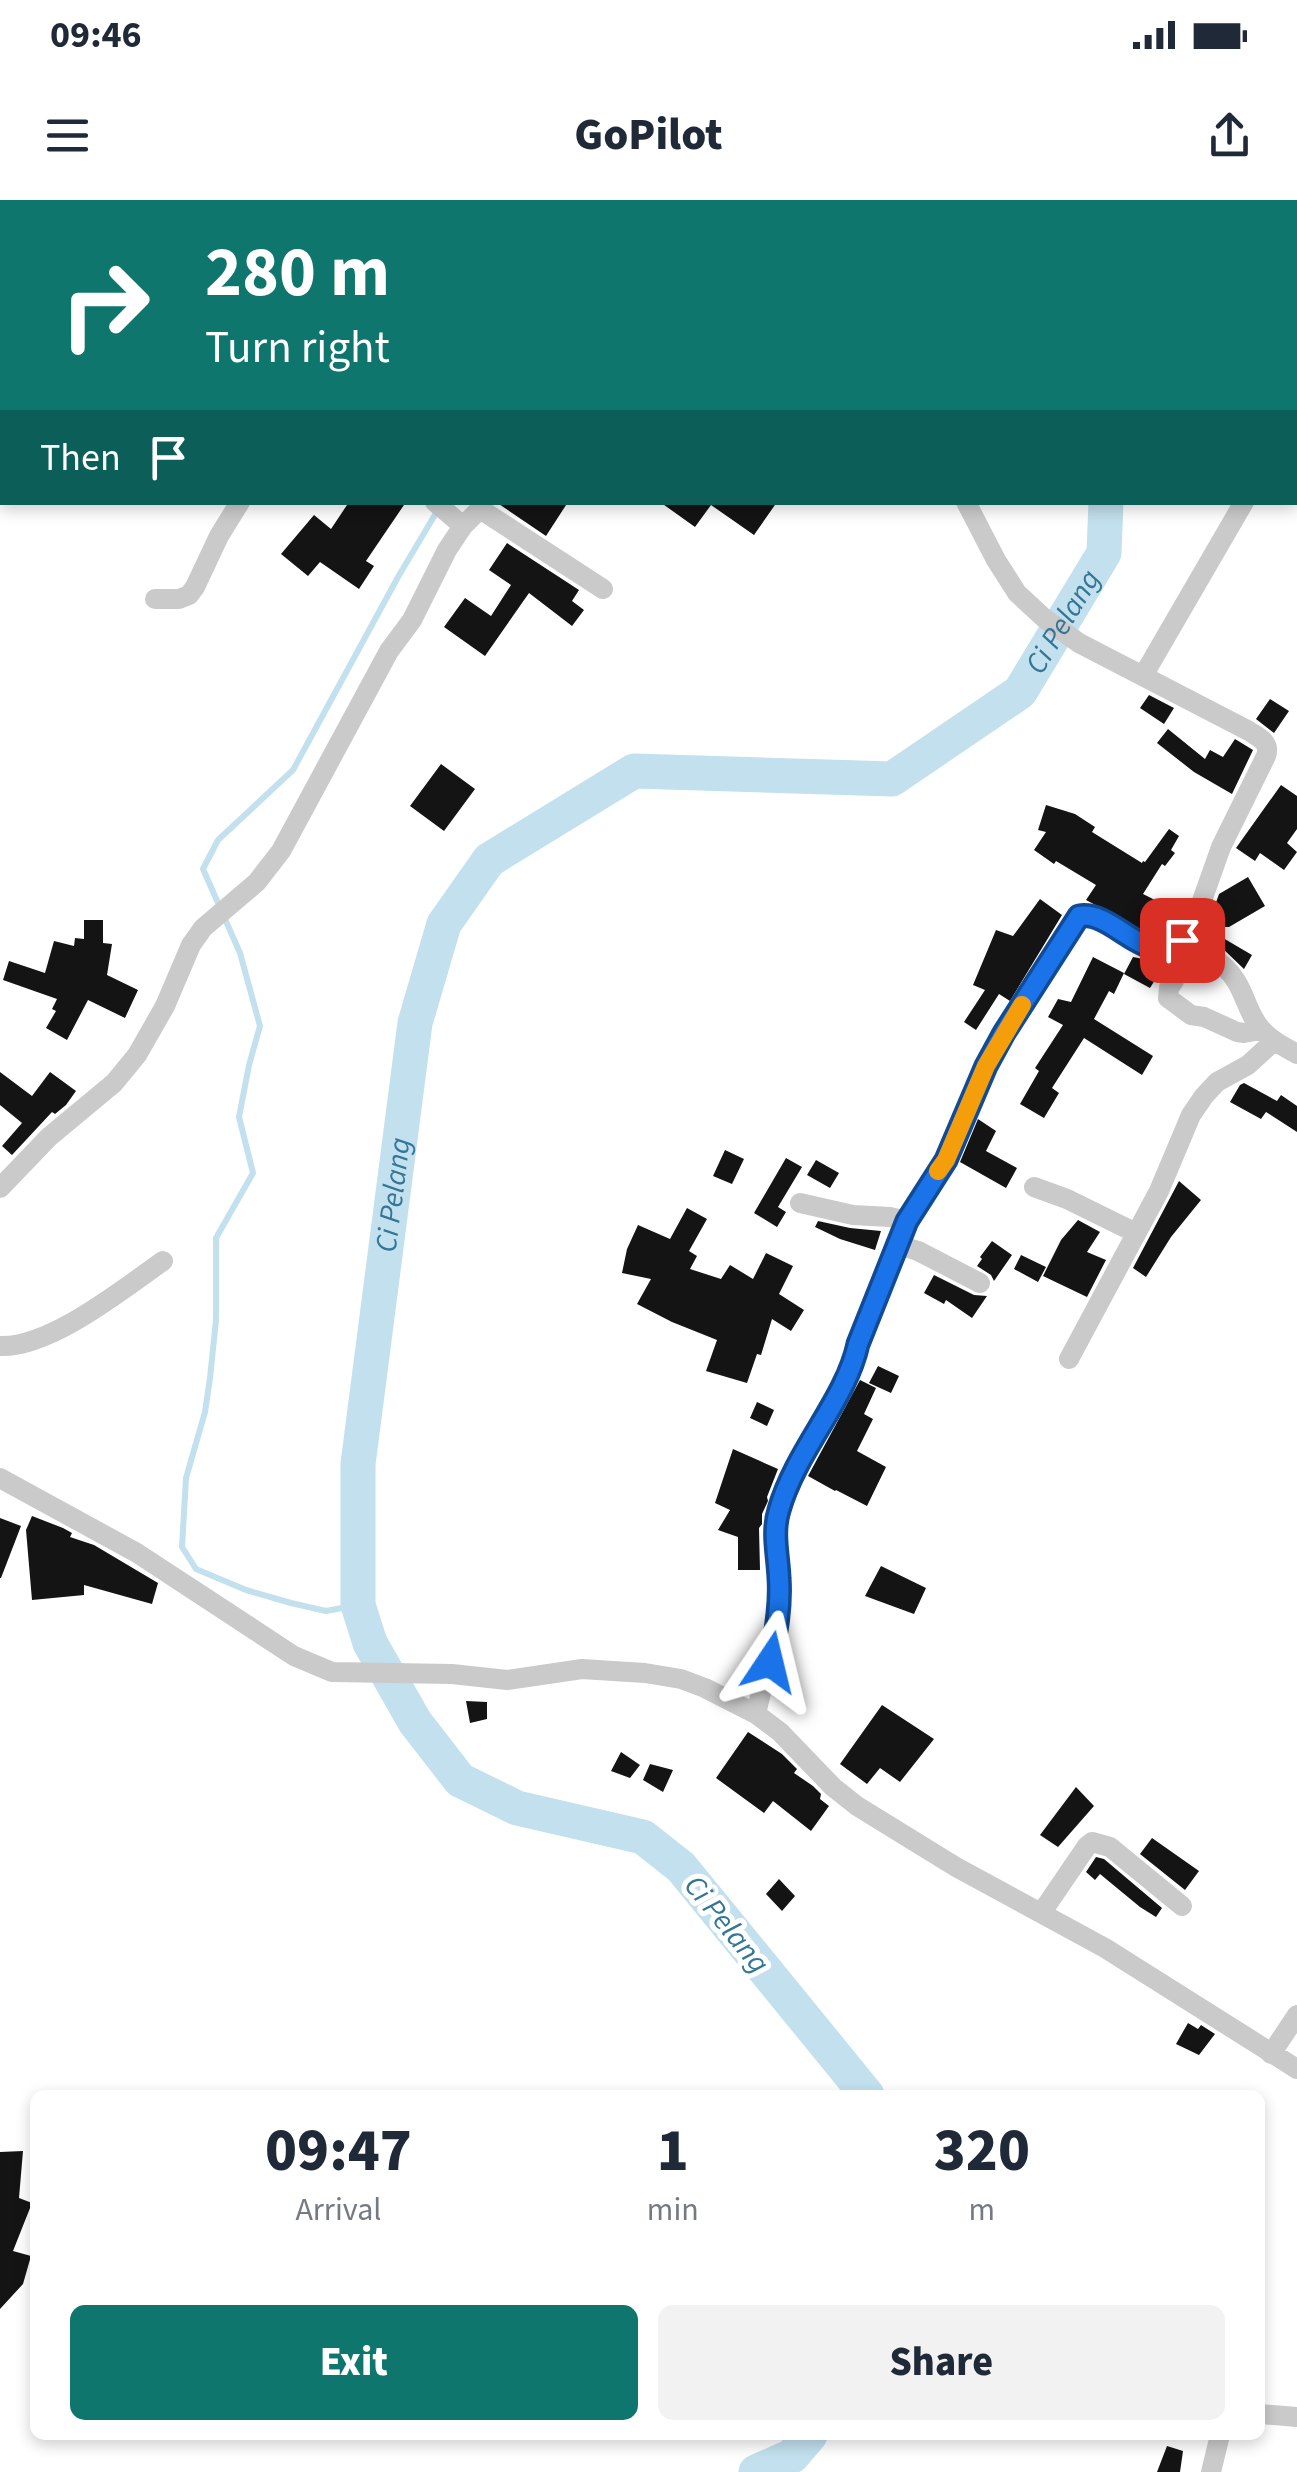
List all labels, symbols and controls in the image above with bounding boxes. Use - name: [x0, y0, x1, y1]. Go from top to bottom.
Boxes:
- text: 09:46: [50, 8, 142, 62]
- text: GoPilot: [574, 103, 723, 167]
- icon: menu: [40, 108, 95, 163]
- icon: share: [1202, 108, 1257, 163]
- text: 280 m: [205, 223, 390, 323]
- icon: right: [40, 240, 170, 370]
- text: Turn right: [205, 316, 390, 380]
- icon: arrive: [141, 430, 196, 485]
- text: Then: [40, 431, 121, 485]
- water label: Ci Pelang: [1015, 561, 1111, 682]
- pin: [1140, 898, 1225, 983]
- icon: arrive: [1155, 913, 1210, 968]
- water label: Ci Pelang: [365, 1135, 422, 1255]
- position arrow: [718, 1610, 822, 1714]
- water label: Ci Pelang: [674, 1866, 780, 1983]
- text: 09:47: [265, 2109, 412, 2194]
- text: 1: [657, 2109, 689, 2194]
- text: 320: [934, 2109, 1030, 2194]
- text: Arrival: [295, 2187, 381, 2233]
- text: min: [647, 2187, 699, 2233]
- text: m: [969, 2187, 995, 2233]
- button: Exit: [70, 2305, 638, 2420]
- button: Share: [658, 2305, 1225, 2420]

